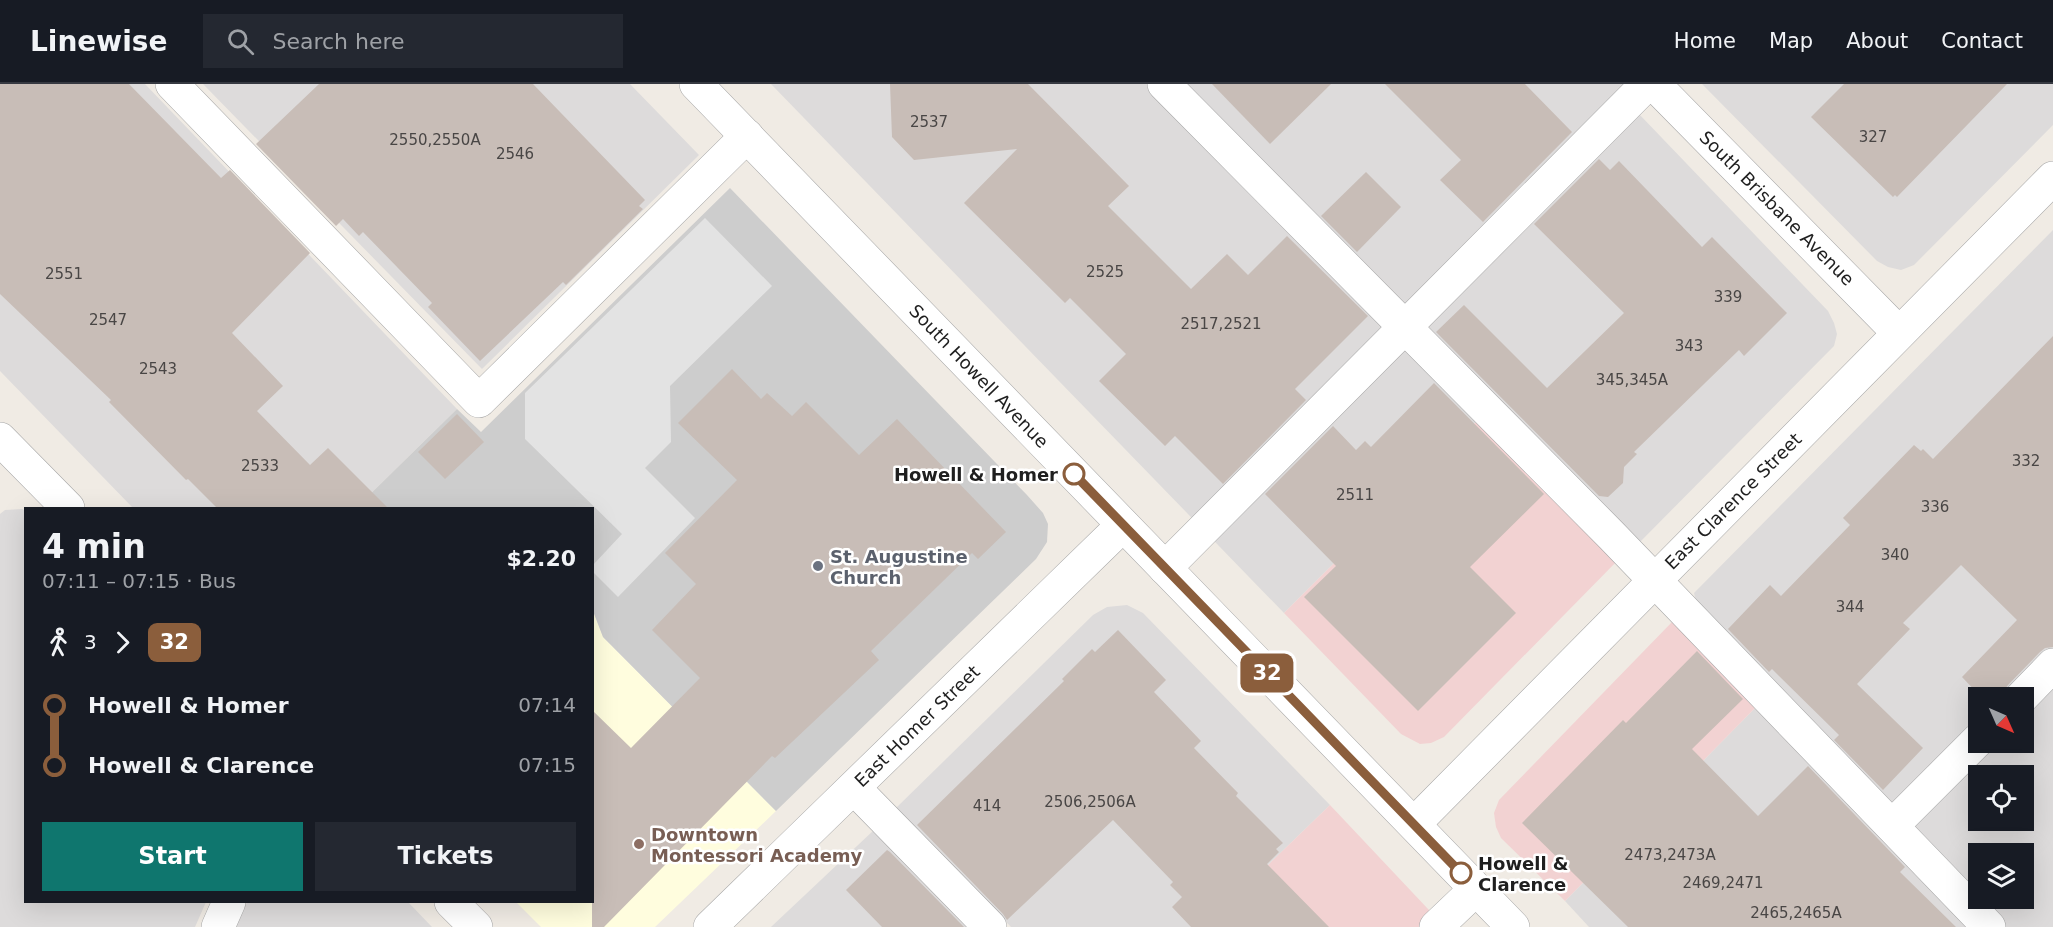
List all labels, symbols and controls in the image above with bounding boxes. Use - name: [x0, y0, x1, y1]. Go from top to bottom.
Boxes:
- search box: [203, 14, 623, 68]
- text: Linewise: [30, 25, 167, 58]
- icon: search: [224, 25, 257, 58]
- text: Search here: [272, 29, 405, 54]
- text: Home: [1674, 29, 1736, 53]
- text: Map: [1769, 29, 1813, 53]
- text: About: [1846, 29, 1908, 53]
- text: Contact: [1941, 29, 2023, 53]
- house number: 2537: [910, 113, 948, 131]
- street label: South Brisbane Avenue: [1695, 126, 1859, 290]
- house number: 327: [1859, 128, 1887, 146]
- house number: 2550,2550A: [389, 131, 481, 149]
- house number: 2546: [496, 145, 534, 163]
- house number: 2525: [1086, 263, 1124, 281]
- house number: 2551: [45, 265, 83, 283]
- house number: 339: [1714, 288, 1742, 306]
- street label: South Howell Avenue: [905, 300, 1053, 452]
- house number: 2547: [89, 311, 127, 329]
- house number: 2517,2521: [1180, 315, 1262, 333]
- house number: 343: [1675, 337, 1703, 355]
- house number: 2543: [139, 360, 177, 378]
- house number: 345,345A: [1596, 371, 1669, 389]
- street label: East Clarence Street: [1661, 429, 1805, 573]
- house number: 332: [2012, 452, 2040, 470]
- house number: 2533: [241, 457, 279, 475]
- marker: Howell & Homer: [1063, 463, 1085, 485]
- place label: Howell & Homer: [894, 464, 1058, 485]
- house number: 2511: [1336, 486, 1374, 504]
- house number: 336: [1921, 498, 1949, 516]
- text: 4 min: [42, 527, 146, 566]
- text: $2.20: [506, 546, 576, 571]
- place label: St. Augustine Church: [830, 546, 968, 588]
- house number: 340: [1881, 546, 1909, 564]
- marker: St. Augustine Church: [811, 559, 825, 573]
- text: 07:11 – 07:15 · Bus: [42, 569, 236, 593]
- house number: 344: [1836, 598, 1864, 616]
- icon: walk: [42, 626, 75, 659]
- icon: forward: [106, 626, 139, 659]
- text: 3: [84, 630, 97, 654]
- text: 32: [160, 630, 189, 654]
- line badge: 32: [1240, 654, 1294, 692]
- street label: East Homer Street: [850, 661, 984, 791]
- text: 32: [1252, 661, 1282, 685]
- north arrow: [1968, 687, 2034, 753]
- map controls: [1968, 687, 2034, 909]
- text: Howell & Homer: [88, 693, 289, 718]
- text: 07:14: [518, 693, 576, 717]
- text: Howell & Clarence: [88, 753, 314, 778]
- text: 07:15: [518, 753, 576, 777]
- button: locate: [1968, 765, 2034, 831]
- house number: 2506,2506A: [1044, 793, 1136, 811]
- house number: 414: [973, 797, 1001, 815]
- button: Start: [42, 822, 303, 891]
- button: Tickets: [315, 822, 576, 891]
- place label: Downtown Montessori Academy: [651, 824, 863, 866]
- marker: Downtown Montessori Academy: [632, 837, 646, 851]
- button: layers: [1968, 843, 2034, 909]
- house number: 2473,2473A: [1624, 846, 1716, 864]
- place label: Howell & Clarence: [1478, 853, 1569, 895]
- marker: Howell & Clarence: [1450, 862, 1472, 884]
- house number: 2469,2471: [1682, 874, 1764, 892]
- house number: 2465,2465A: [1750, 904, 1842, 922]

